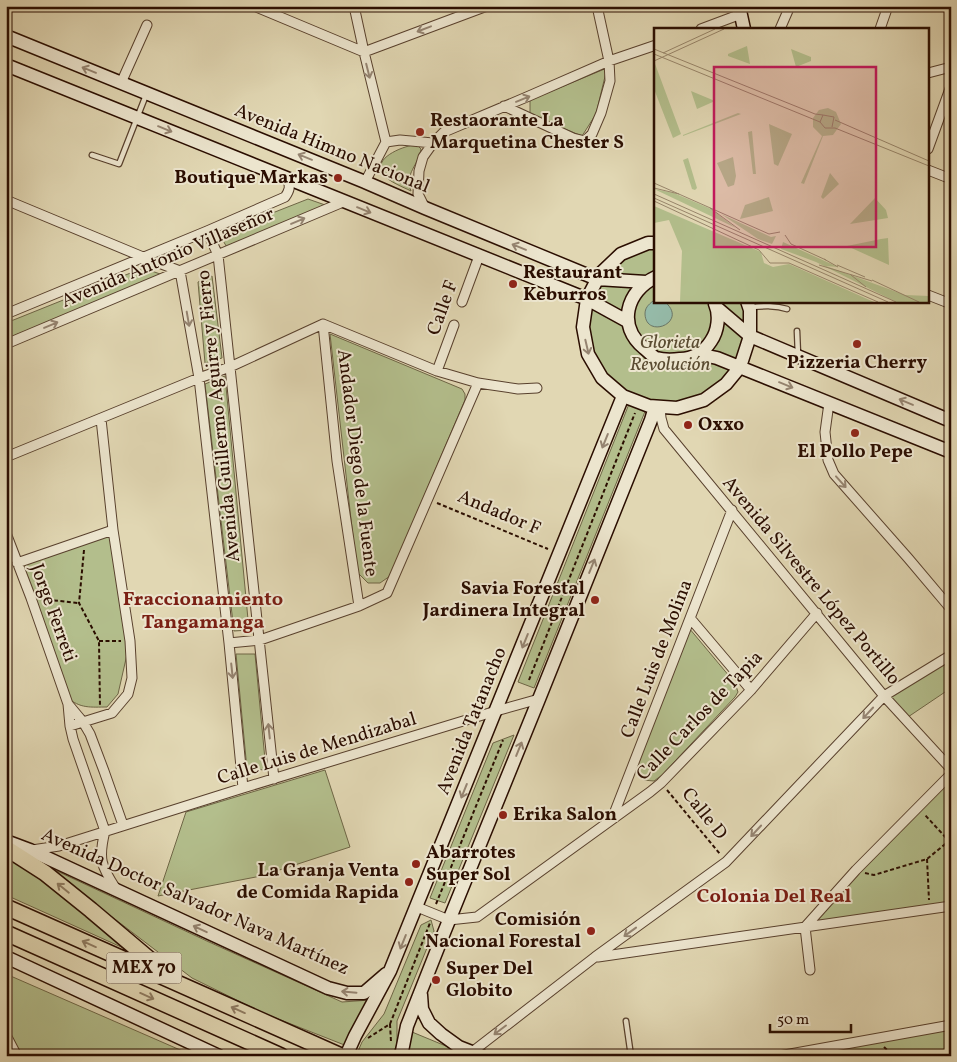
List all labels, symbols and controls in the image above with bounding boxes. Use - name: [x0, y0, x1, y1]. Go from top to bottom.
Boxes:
- one-way arrow: [417, 25, 433, 34]
- inset map: [654, 28, 930, 302]
- one-way arrow: [364, 62, 374, 78]
- one-way arrow: [82, 65, 98, 74]
- one-way arrow: [515, 93, 530, 103]
- street label: Avenida Himno Nacional: [230, 98, 434, 200]
- place label: Restaorante La Marquetina Chester S: [430, 108, 624, 156]
- one-way arrow: [157, 125, 172, 134]
- marker: Restaorante La Marquetina Chester S: [414, 126, 426, 138]
- one-way arrow: [298, 152, 313, 162]
- place label: Boutique Markas: [174, 165, 328, 191]
- marker: Boutique Markas: [332, 172, 344, 184]
- street label: Avenida Antonio Villaseñor: [58, 201, 279, 315]
- one-way arrow: [356, 206, 371, 215]
- one-way arrow: [290, 215, 305, 224]
- one-way arrow: [512, 242, 528, 251]
- place label: Restaurant Keburros: [523, 260, 622, 308]
- street label: Avenida Guillermo Aguirre y Fierro: [191, 269, 247, 563]
- street label: Calle F: [421, 277, 465, 339]
- marker: Restaurant Keburros: [507, 278, 519, 290]
- one-way arrow: [184, 310, 194, 326]
- one-way arrow: [43, 320, 58, 329]
- park label: Glorieta Revolución: [630, 330, 710, 378]
- marker: Pizzeria Cherry: [851, 338, 863, 350]
- one-way arrow: [583, 339, 592, 355]
- street label: Andador Diego de la Fuente: [330, 348, 384, 578]
- place label: Pizzeria Cherry: [787, 350, 928, 376]
- one-way arrow: [777, 381, 793, 390]
- one-way arrow: [899, 397, 914, 407]
- place label: Oxxo: [698, 412, 744, 438]
- marker: Oxxo: [682, 419, 694, 431]
- marker: El Pollo Pepe: [849, 427, 861, 439]
- one-way arrow: [600, 433, 609, 448]
- place label: El Pollo Pepe: [797, 439, 913, 465]
- street label: Avenida Silvestre López Portillo: [716, 471, 906, 691]
- one-way arrow: [835, 476, 847, 489]
- street label: Andador F: [453, 484, 545, 542]
- one-way arrow: [588, 559, 598, 574]
- street label: Jorge Ferreti: [23, 560, 83, 666]
- place label: Savia Forestal Jardinera Integral: [422, 576, 585, 624]
- street label: Calle Luis de Molina: [615, 576, 699, 742]
- district label: Fraccionamiento Tangamanga: [123, 586, 283, 637]
- marker: Savia Forestal Jardinera Integral: [589, 594, 601, 606]
- one-way arrow: [519, 633, 528, 648]
- street label: Avenida Tatanacho: [431, 643, 513, 799]
- street label: Calle Carlos de Tapia: [631, 645, 769, 787]
- one-way arrow: [227, 663, 237, 679]
- street label: Calle Luis de Mendizabal: [214, 706, 420, 792]
- one-way arrow: [862, 706, 874, 719]
- one-way arrow: [264, 723, 274, 739]
- one-way arrow: [514, 742, 524, 757]
- one-way arrow: [458, 783, 468, 798]
- street label: Calle D: [675, 783, 733, 846]
- place label: Erika Salon: [513, 802, 617, 828]
- marker: Erika Salon: [497, 809, 509, 821]
- street label: Avenida Doctor Salvador Nava Martínez: [37, 822, 353, 982]
- one-way arrow: [750, 824, 762, 837]
- place label: Abarrotes Super Sol: [426, 840, 516, 888]
- place label: La Granja Venta de Comida Rapida: [236, 858, 399, 906]
- marker: Abarrotes Super Sol: [410, 858, 422, 870]
- marker: La Granja Venta de Comida Rapida: [403, 876, 415, 888]
- one-way arrow: [57, 882, 70, 893]
- district label: Colonia Del Real: [697, 883, 852, 911]
- place label: Comisión Nacional Forestal: [425, 907, 581, 955]
- one-way arrow: [193, 923, 208, 933]
- marker: Comisión Nacional Forestal: [585, 925, 597, 937]
- one-way arrow: [623, 927, 637, 937]
- one-way arrow: [397, 934, 407, 949]
- one-way arrow: [82, 938, 97, 948]
- road number: MEX 70: [106, 952, 182, 984]
- place label: Super Del Globito: [446, 956, 533, 1004]
- marker: Super Del Globito: [430, 974, 442, 986]
- one-way arrow: [342, 987, 358, 997]
- one-way arrow: [139, 991, 154, 1001]
- scale bar: [770, 1002, 851, 1034]
- one-way arrow: [231, 1004, 246, 1014]
- text: 50 m: [777, 1010, 809, 1031]
- one-way arrow: [493, 1025, 507, 1035]

